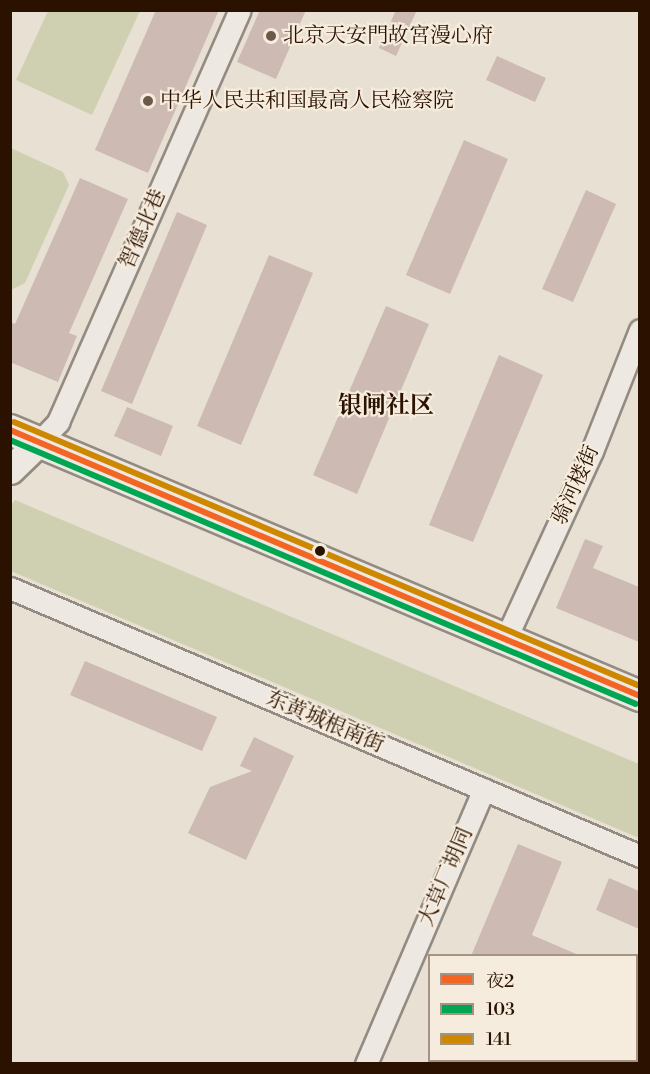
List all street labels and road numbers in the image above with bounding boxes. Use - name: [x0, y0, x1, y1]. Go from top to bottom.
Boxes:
- street label: 智德北巷: [114, 186, 172, 272]
- street label: 骑河楼街: [547, 442, 605, 528]
- street label: 东黄城根南街: [262, 686, 388, 758]
- street label: 大草厂胡同: [414, 824, 478, 930]

